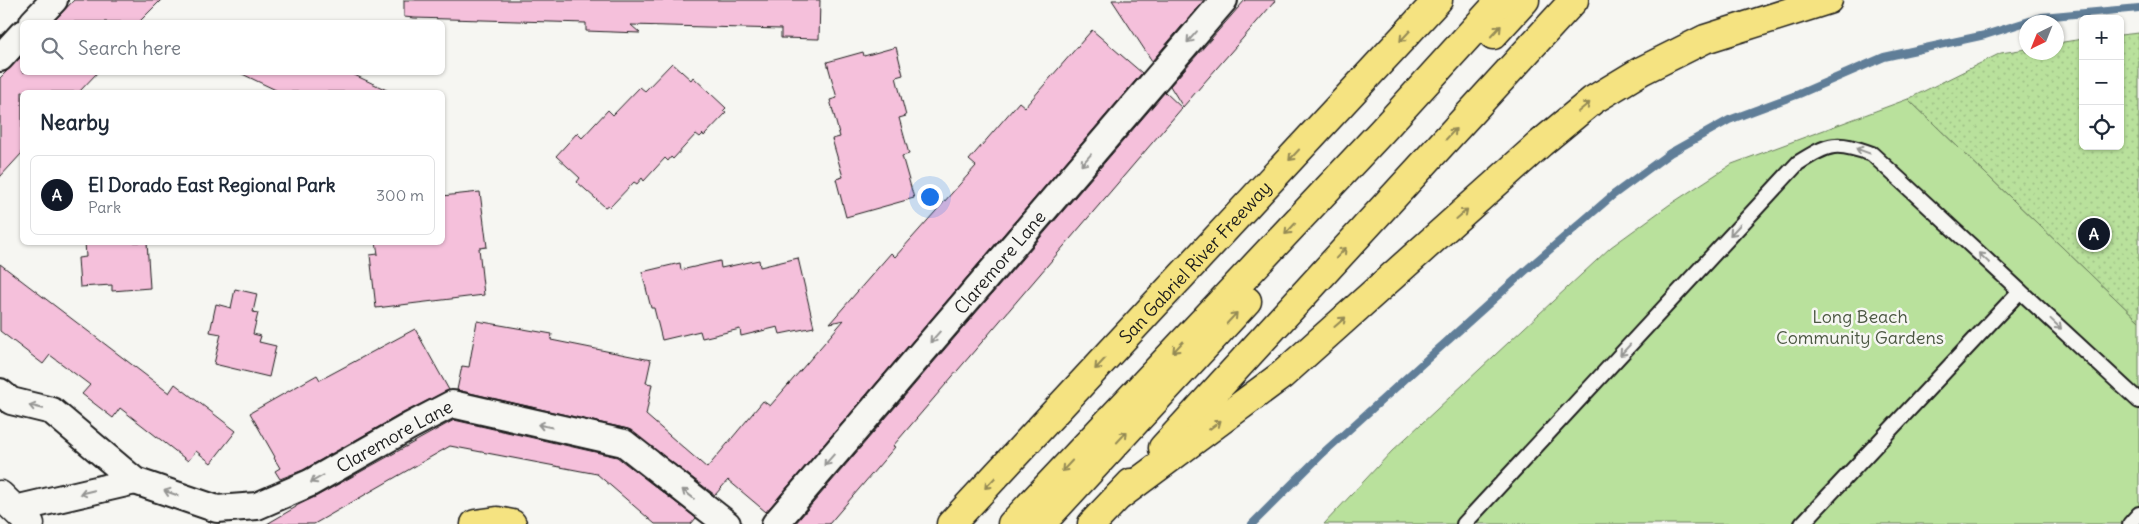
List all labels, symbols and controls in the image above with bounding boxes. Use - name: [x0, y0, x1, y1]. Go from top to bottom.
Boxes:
- north arrow: [2019, 15, 2064, 60]
- map controls: [2079, 15, 2124, 150]
- button: +: [2079, 15, 2124, 60]
- search box: [20, 20, 445, 75]
- one-way arrow: [1490, 25, 1502, 37]
- one-way arrow: [1399, 29, 1411, 42]
- one-way arrow: [1187, 30, 1198, 43]
- icon: search: [38, 34, 66, 62]
- text: Search here: [78, 36, 181, 60]
- button: −: [2079, 60, 2124, 105]
- one-way arrow: [1577, 102, 1590, 113]
- button: locate: [2079, 105, 2124, 150]
- text: Nearby: [40, 109, 110, 136]
- one-way arrow: [1445, 127, 1457, 140]
- one-way arrow: [1855, 146, 1871, 155]
- one-way arrow: [1288, 148, 1300, 161]
- one-way arrow: [1081, 154, 1092, 167]
- text: El Dorado East Regional Park: [88, 173, 335, 197]
- street label: San Gabriel River Freeway: [1114, 176, 1276, 348]
- your location: [917, 184, 943, 210]
- text: A: [52, 185, 62, 205]
- text: 300 m: [376, 185, 424, 205]
- text: Park: [88, 197, 121, 217]
- street label: Claremore Lane: [949, 205, 1050, 319]
- one-way arrow: [1455, 208, 1468, 220]
- pin: A: [2078, 215, 2110, 253]
- one-way arrow: [1284, 223, 1296, 235]
- one-way arrow: [1729, 224, 1741, 237]
- one-way arrow: [1336, 247, 1347, 260]
- one-way arrow: [1978, 252, 1991, 264]
- park label: Long Beach Community Gardens: [1776, 305, 1944, 349]
- one-way arrow: [1226, 311, 1238, 324]
- one-way arrow: [1333, 316, 1346, 327]
- one-way arrow: [2049, 318, 2062, 330]
- one-way arrow: [930, 330, 941, 343]
- one-way arrow: [1172, 341, 1184, 353]
- one-way arrow: [1619, 343, 1631, 356]
- one-way arrow: [1094, 357, 1106, 370]
- street label: Claremore Lane: [332, 394, 456, 477]
- one-way arrow: [29, 402, 45, 412]
- one-way arrow: [1208, 420, 1222, 430]
- one-way arrow: [538, 421, 554, 430]
- one-way arrow: [1116, 431, 1128, 443]
- one-way arrow: [824, 454, 835, 467]
- one-way arrow: [1061, 459, 1073, 472]
- one-way arrow: [310, 474, 325, 484]
- one-way arrow: [984, 476, 995, 489]
- one-way arrow: [80, 488, 96, 497]
- one-way arrow: [164, 488, 179, 497]
- one-way arrow: [682, 488, 695, 499]

